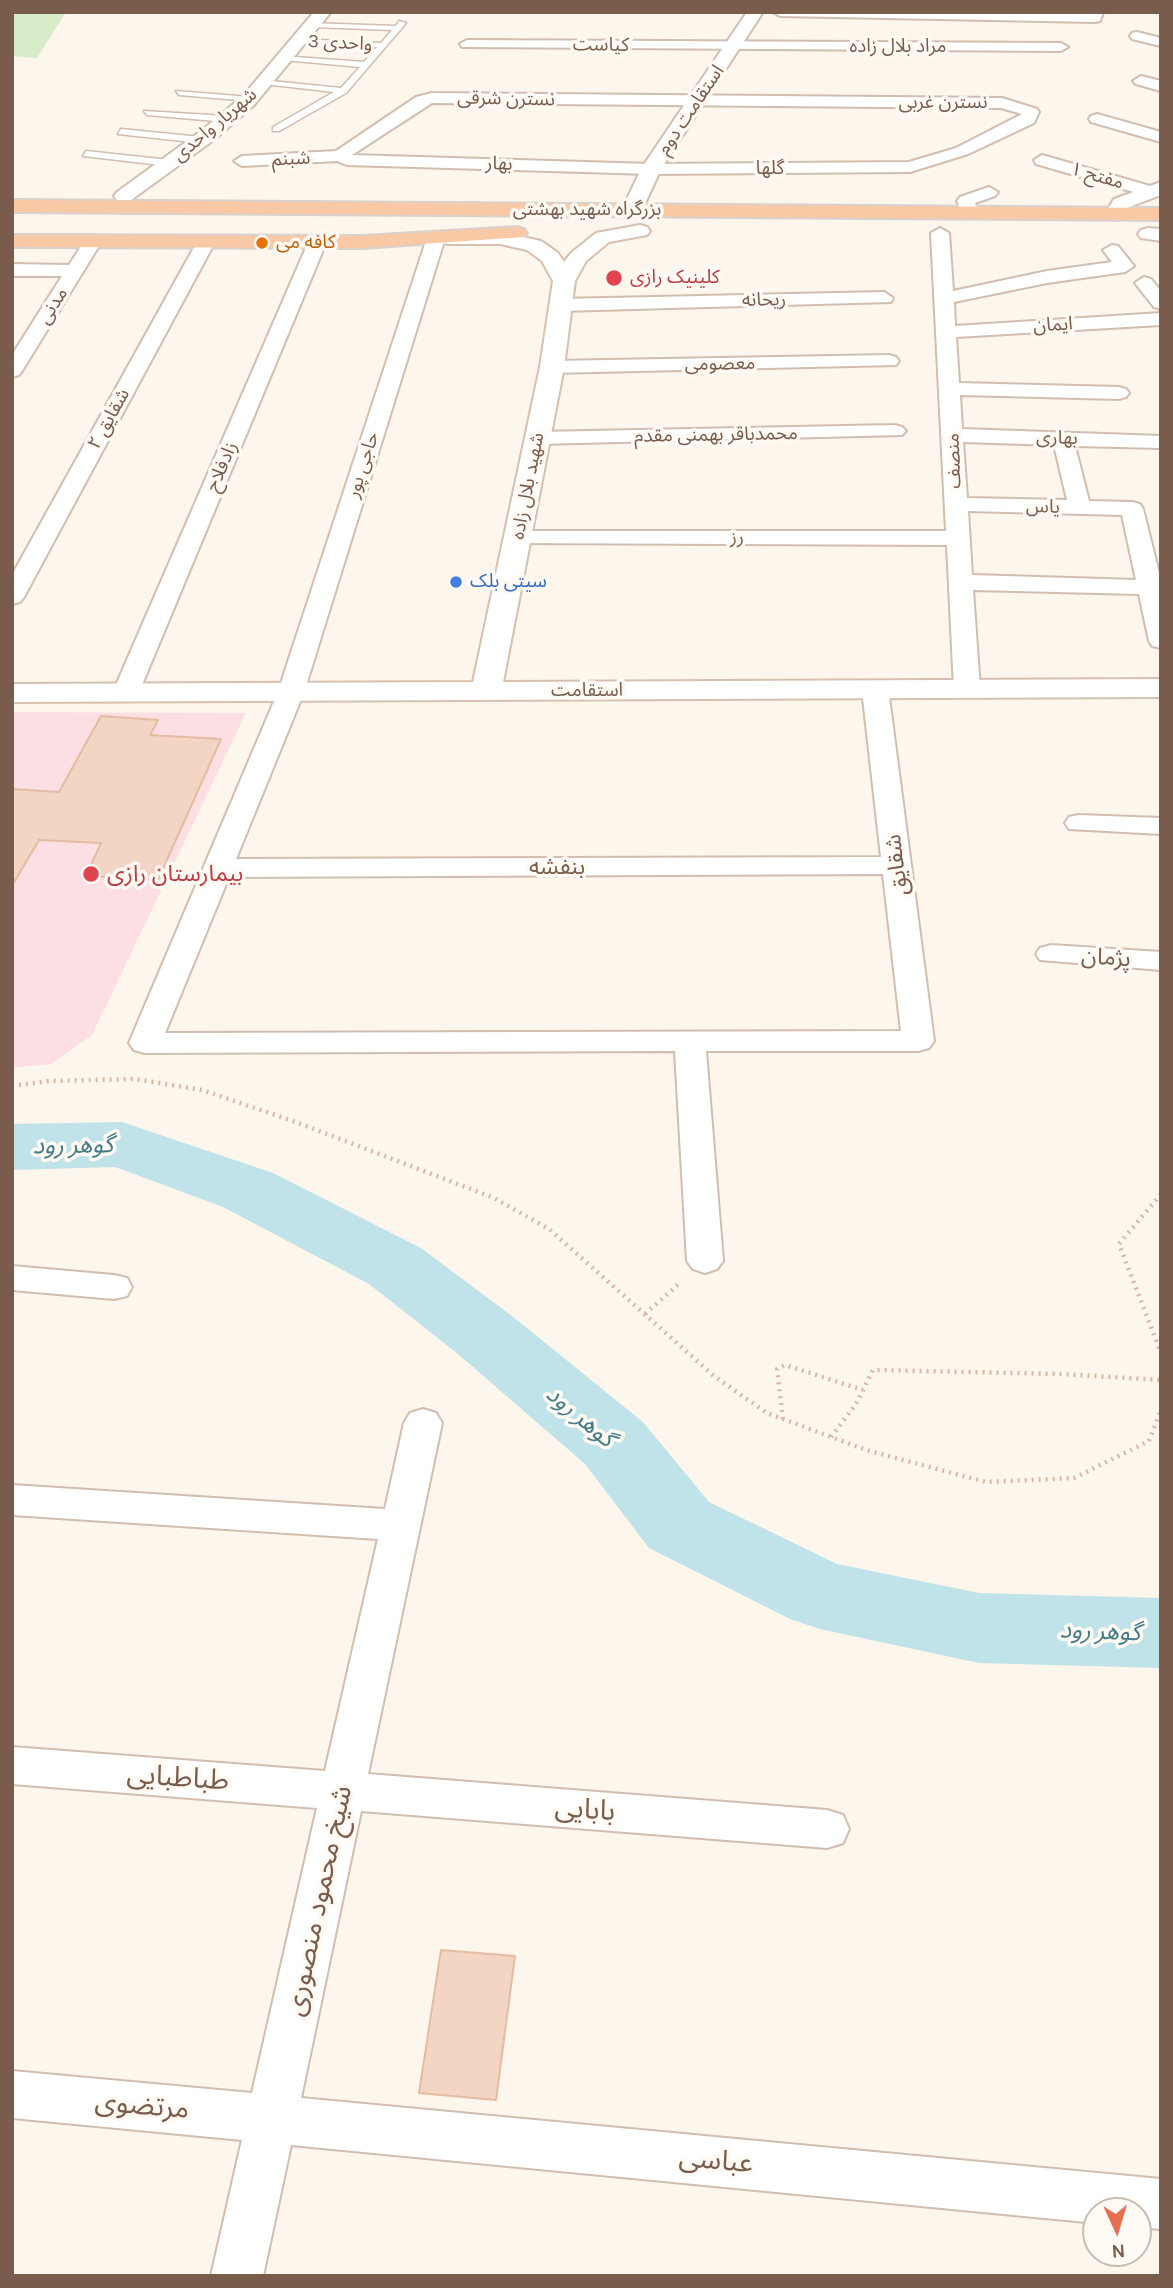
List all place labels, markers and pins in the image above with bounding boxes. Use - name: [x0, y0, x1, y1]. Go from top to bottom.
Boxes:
- place label: کافه می: [276, 232, 336, 254]
- marker: کافه می: [254, 235, 270, 251]
- place label: کلینیک رازی: [630, 267, 720, 289]
- marker: کلینیک رازی: [604, 268, 624, 288]
- place label: سیتی بلک: [470, 571, 547, 593]
- marker: سیتی بلک: [448, 574, 464, 590]
- place label: بیمارستان رازی: [107, 860, 243, 888]
- marker: بیمارستان رازی: [81, 864, 101, 884]

